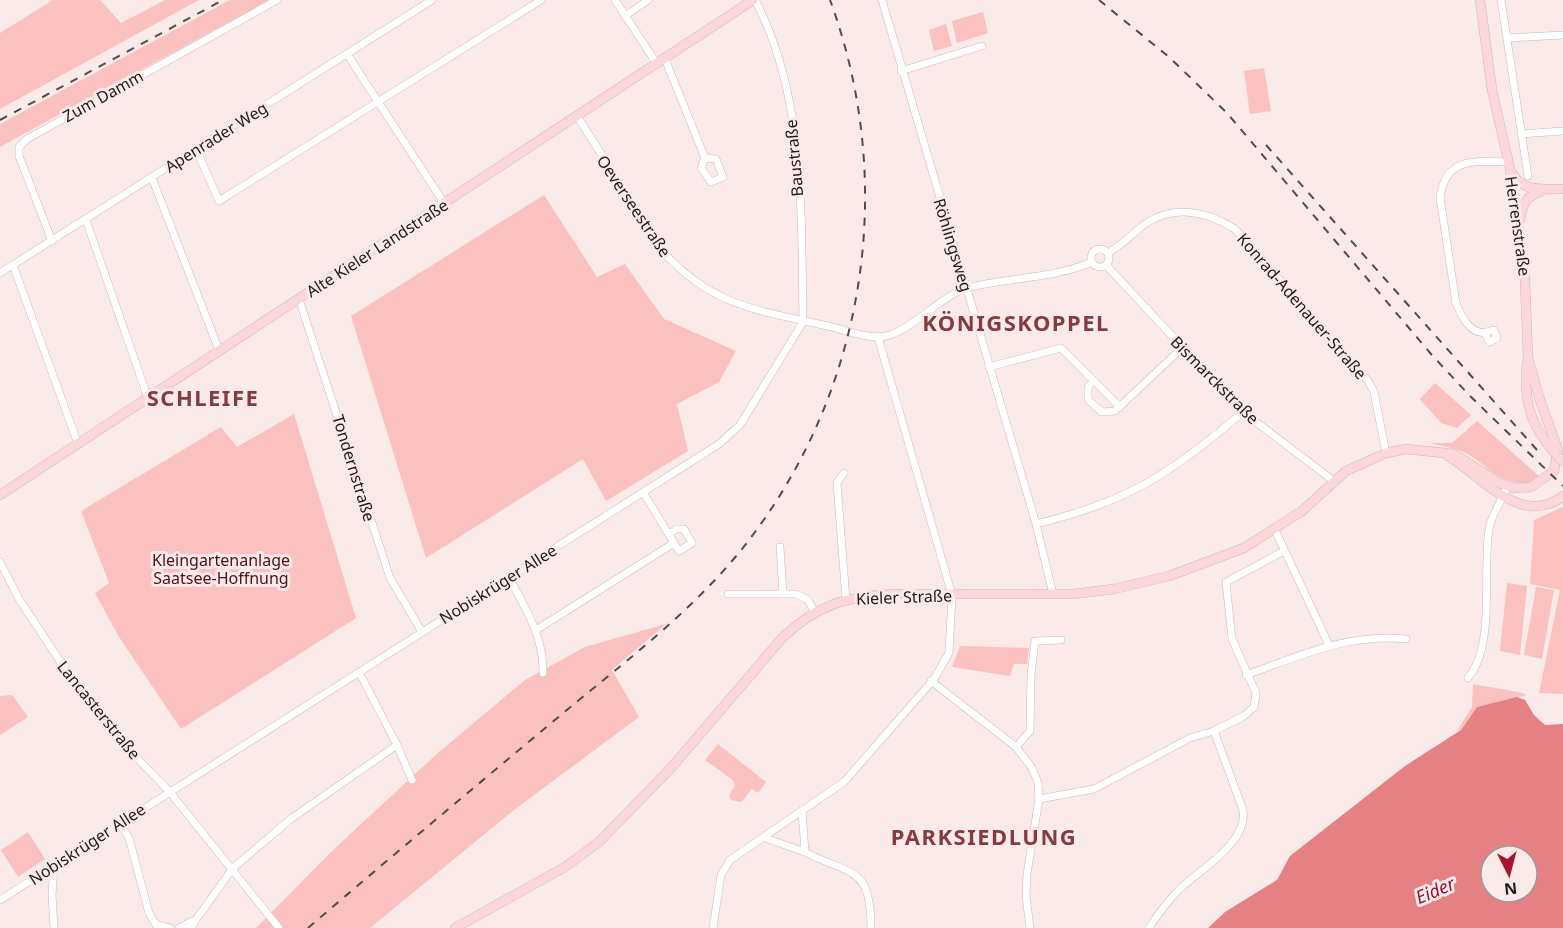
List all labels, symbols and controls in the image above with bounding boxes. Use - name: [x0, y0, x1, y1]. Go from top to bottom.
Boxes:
- street label: Zum Damm: [59, 65, 147, 127]
- street label: Apenrader Weg: [160, 97, 272, 177]
- street label: Baustraße: [780, 119, 808, 197]
- street label: Oeverseestraße: [592, 151, 676, 261]
- street label: Herrenstraße: [1500, 175, 1536, 277]
- street label: Alte Kieler Landstraße: [302, 194, 452, 302]
- street label: Röhlingsweg: [928, 196, 978, 294]
- street label: Konrad-Adenauer-Straße: [1232, 228, 1372, 384]
- district label: KÖNIGSKOPPEL: [922, 307, 1110, 337]
- street label: Bismarckstraße: [1166, 331, 1264, 429]
- district label: SCHLEIFE: [147, 382, 259, 412]
- street label: Tondernstraße: [327, 412, 381, 524]
- street label: Nobiskrüger Allee: [435, 539, 561, 629]
- park label: Kleingartenanlage Saatsee-Hoffnung: [152, 549, 290, 589]
- street label: Kieler Straße: [856, 584, 952, 610]
- street label: Lancasterstraße: [52, 656, 146, 764]
- street label: Nobiskrüger Allee: [25, 798, 149, 890]
- district label: PARKSIEDLUNG: [891, 821, 1077, 851]
- north arrow: [1479, 844, 1539, 904]
- water label: Eider: [1412, 871, 1459, 909]
- text: N: [1503, 877, 1518, 901]

